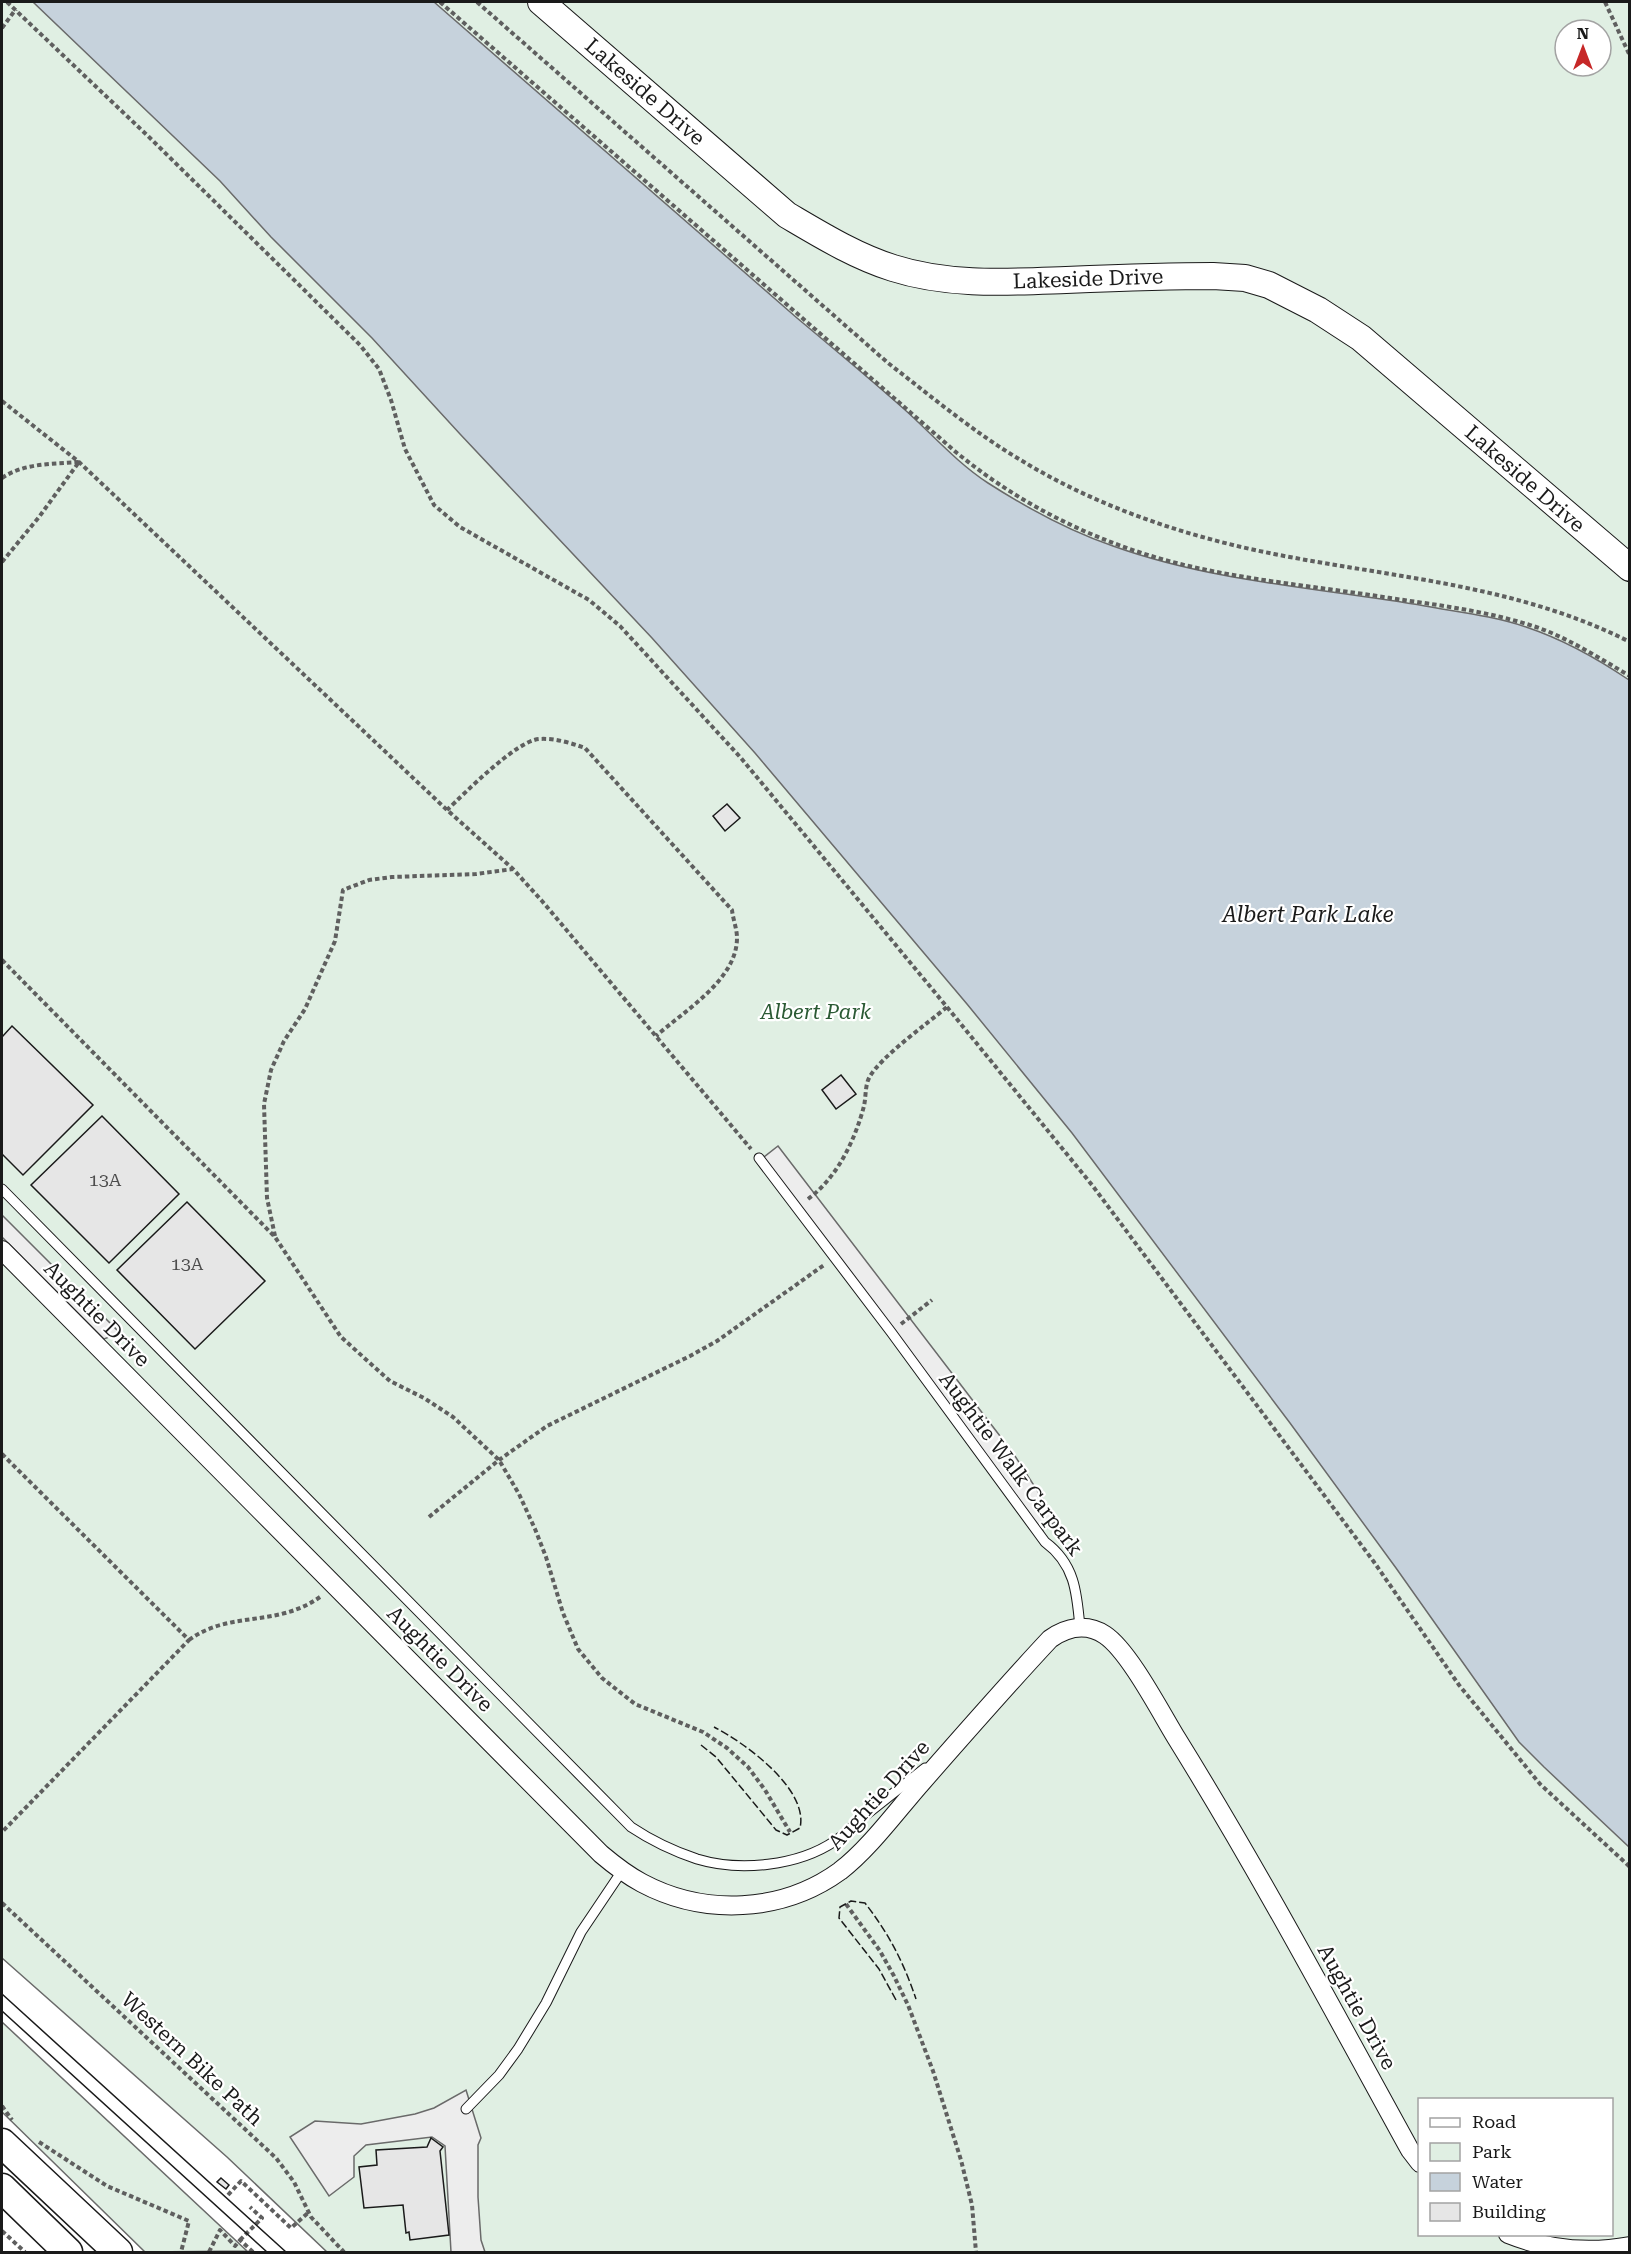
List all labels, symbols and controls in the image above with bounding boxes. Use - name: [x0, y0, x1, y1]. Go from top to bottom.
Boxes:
- north arrow: [1553, 18, 1613, 78]
- text: N: [1577, 24, 1589, 43]
- street label: Lakeside Drive: [580, 34, 710, 150]
- street label: Lakeside Drive: [1012, 264, 1164, 294]
- street label: Lakeside Drive: [1460, 421, 1590, 537]
- water label: Albert Park Lake: [1220, 902, 1394, 927]
- park label: Albert Park: [759, 1000, 872, 1024]
- house number: 13A: [89, 1169, 122, 1190]
- house number: 13A: [171, 1253, 204, 1274]
- street label: Aughtie Drive: [39, 1256, 155, 1372]
- street label: Aughtie Walk Carpark: [934, 1368, 1088, 1560]
- street label: Aughtie Drive: [382, 1601, 498, 1717]
- street label: Aughtie Drive: [823, 1735, 935, 1855]
- street label: Aughtie Drive: [1313, 1940, 1401, 2074]
- street label: Western Bike Path: [116, 1987, 268, 2131]
- legend: [1418, 2098, 1613, 2236]
- text: Road: [1472, 2111, 1517, 2132]
- text: Park: [1472, 2141, 1512, 2162]
- text: Water: [1472, 2171, 1523, 2192]
- text: Building: [1472, 2201, 1546, 2222]

